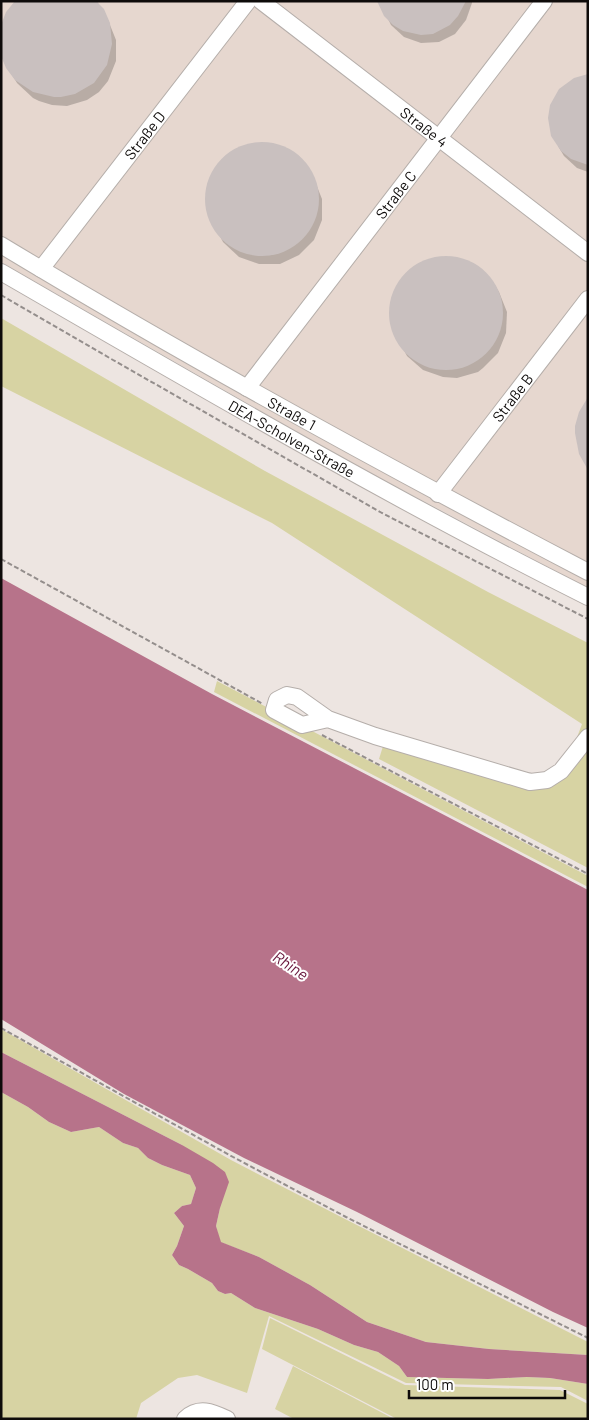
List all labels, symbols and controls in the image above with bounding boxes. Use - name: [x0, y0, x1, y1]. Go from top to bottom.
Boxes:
- street label: Straße 4: [397, 103, 451, 151]
- street label: Straße D: [120, 108, 169, 163]
- street label: Straße C: [371, 167, 420, 222]
- street label: Straße B: [488, 370, 537, 425]
- street label: Straße 1: [265, 393, 319, 433]
- street label: DEA-Scholven-Straße: [225, 396, 358, 481]
- water label: Rhine: [270, 946, 312, 984]
- scale bar: [409, 1368, 565, 1400]
- text: 100 m: [416, 1375, 454, 1393]

